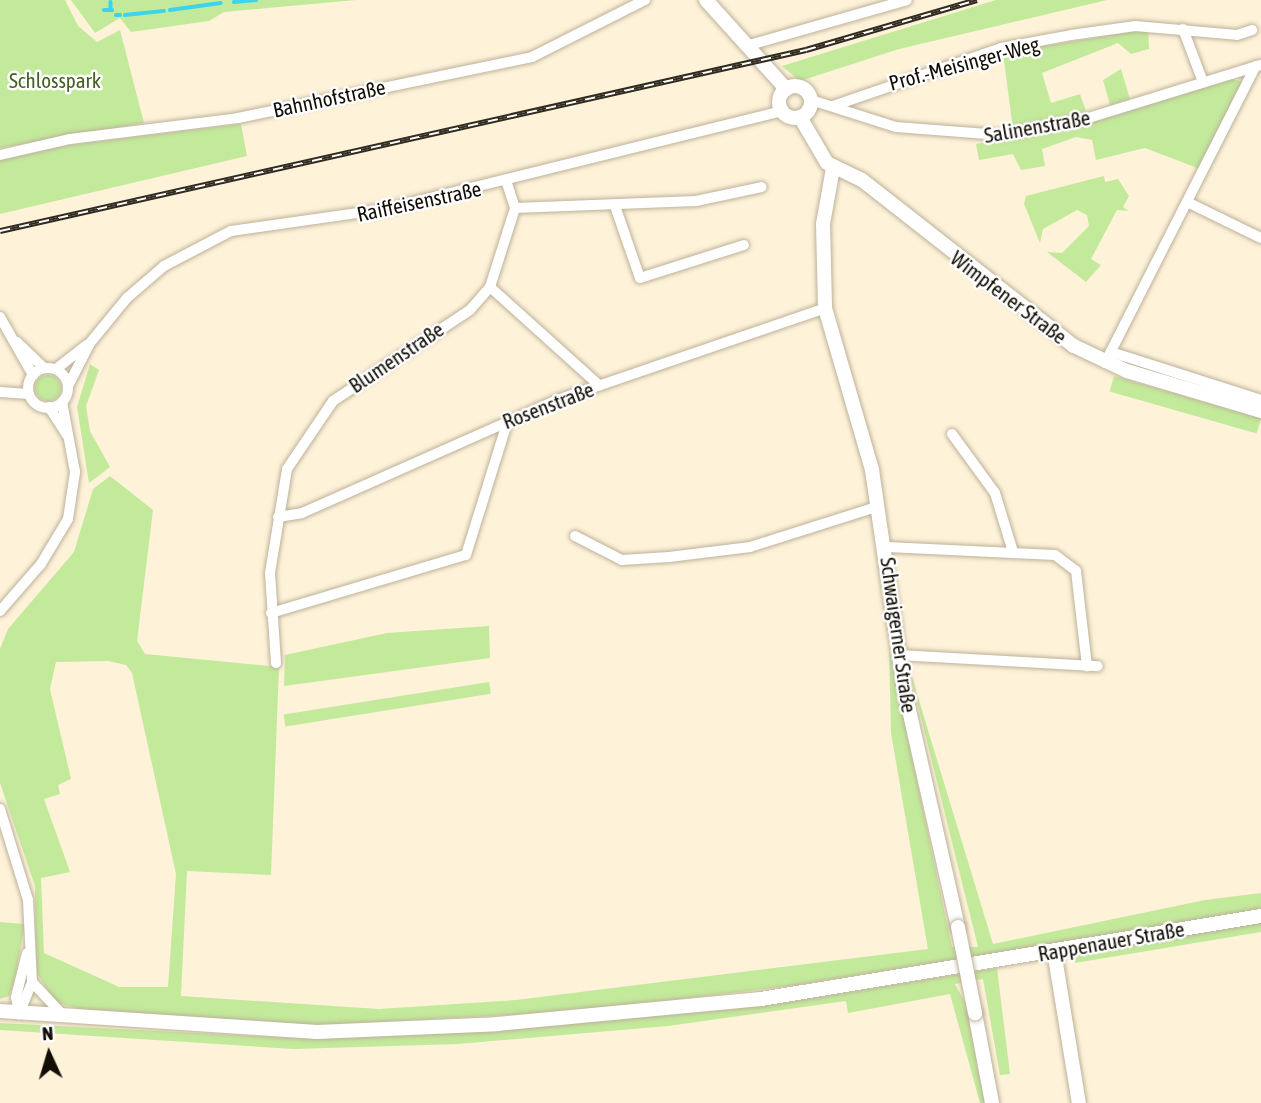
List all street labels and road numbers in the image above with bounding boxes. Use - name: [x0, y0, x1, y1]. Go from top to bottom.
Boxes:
- street label: Prof.-Meisinger-Weg: [886, 31, 1042, 95]
- street label: Bahnhofstraße: [270, 74, 388, 122]
- street label: Salinenstraße: [982, 104, 1092, 148]
- street label: Raiffeisenstraße: [355, 176, 483, 226]
- street label: Wimpfener Straße: [946, 245, 1072, 349]
- street label: Blumenstraße: [344, 316, 448, 398]
- street label: Rosenstraße: [499, 376, 597, 434]
- street label: Schwaigerner Straße: [876, 556, 922, 714]
- street label: Rappenauer Straße: [1036, 916, 1186, 966]

